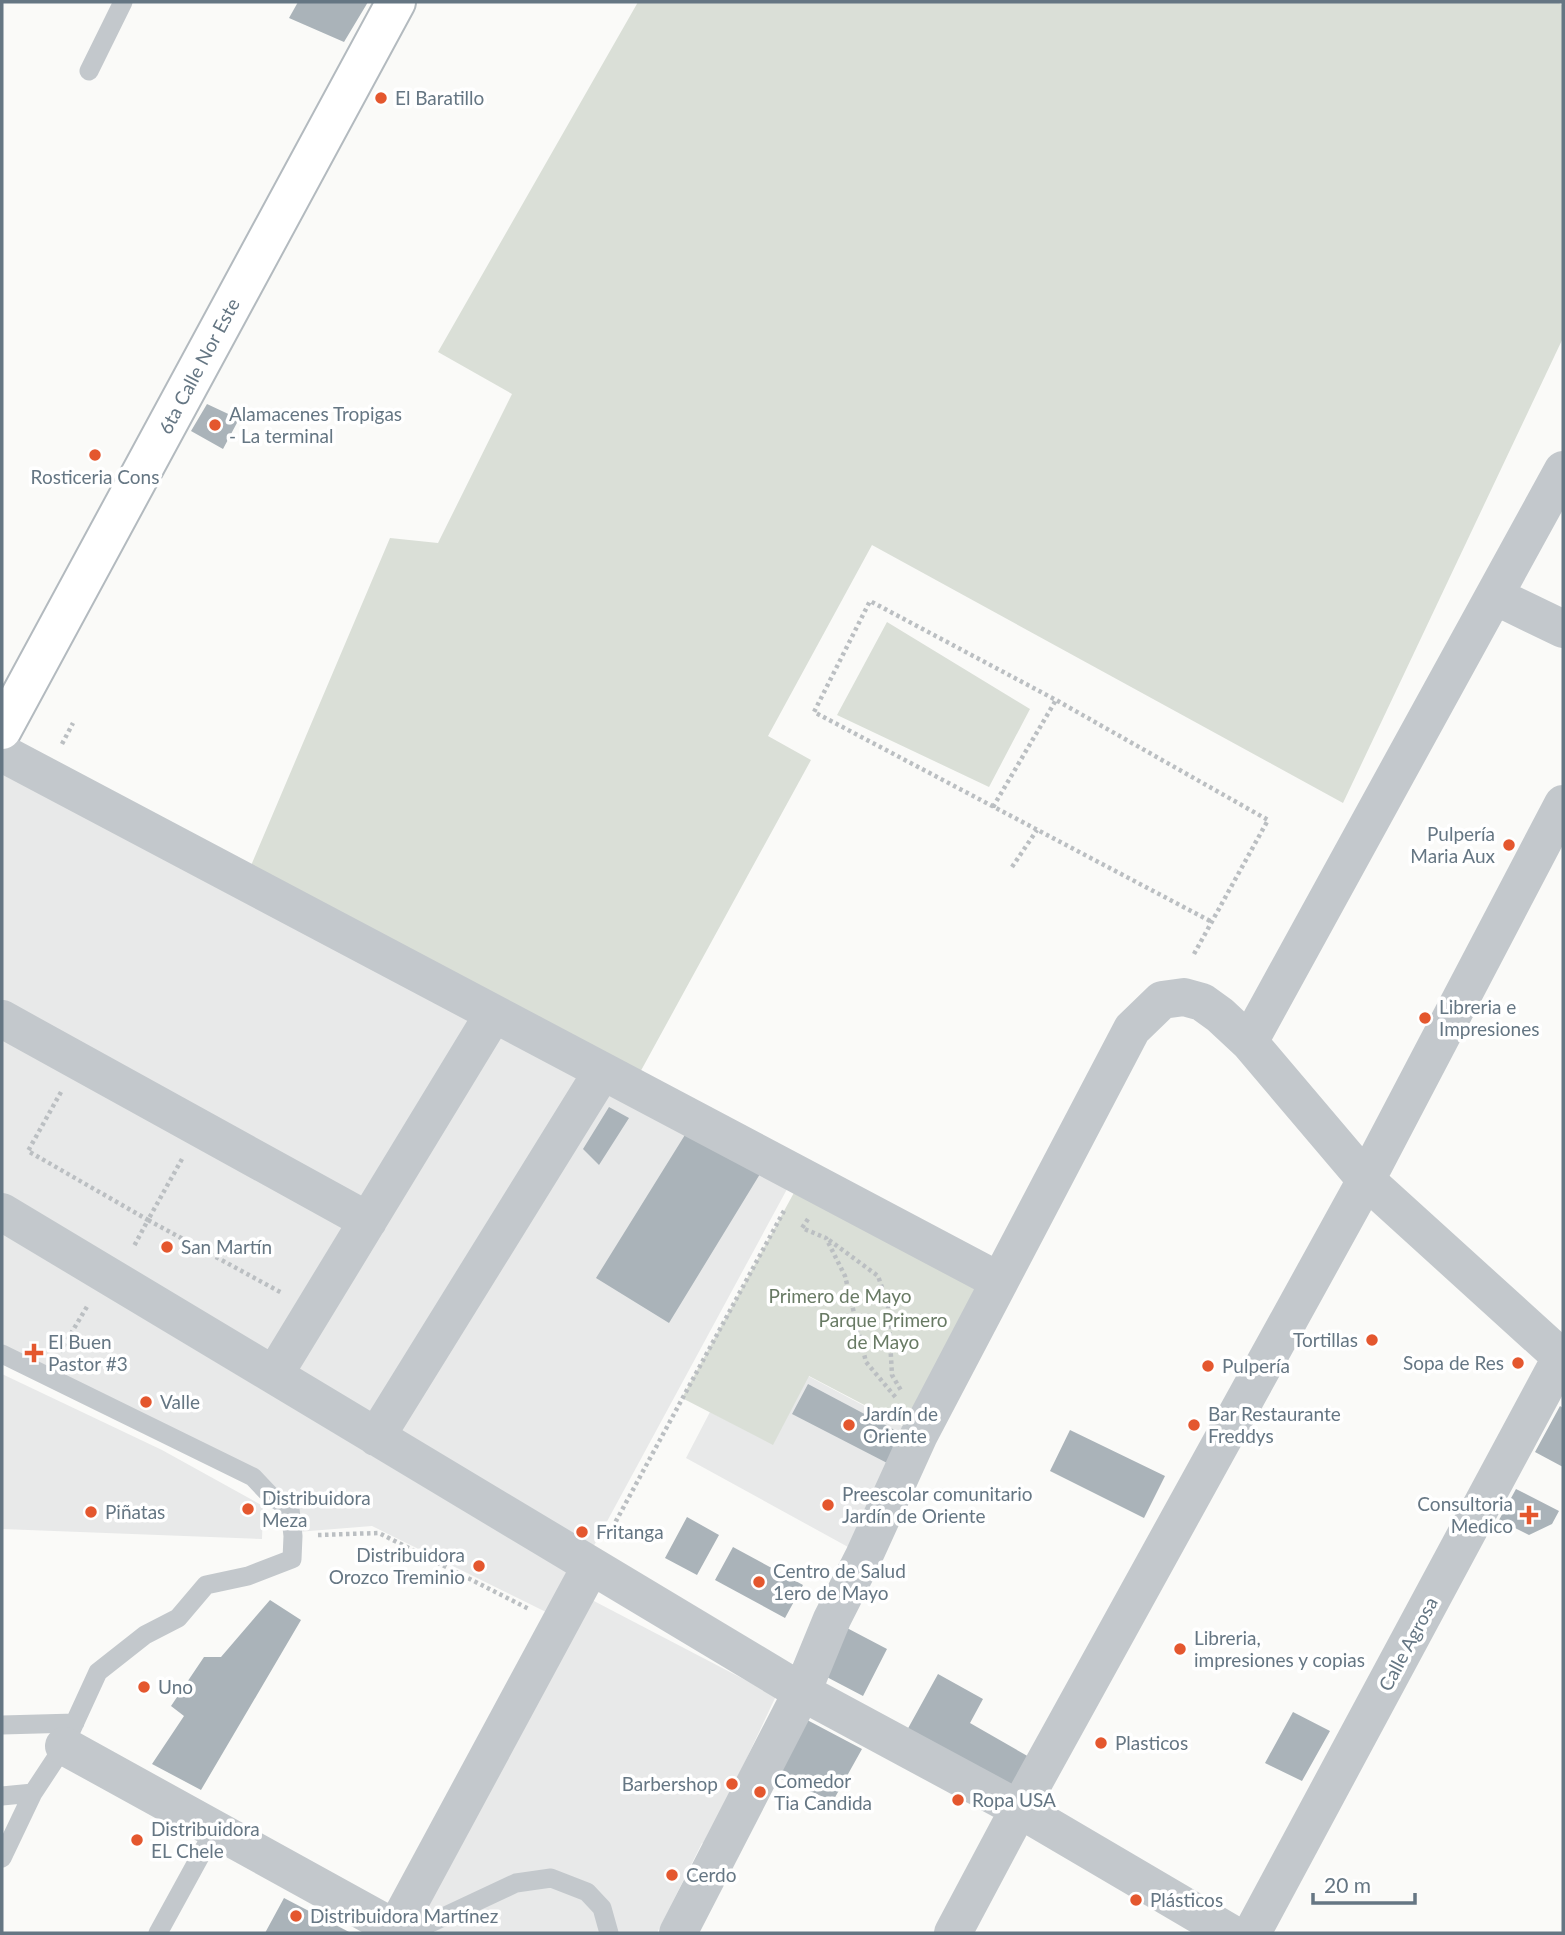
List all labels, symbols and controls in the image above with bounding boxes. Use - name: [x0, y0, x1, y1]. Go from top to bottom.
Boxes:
- place label: El Baratillo: [395, 86, 484, 109]
- marker: El Baratillo: [373, 90, 389, 106]
- street label: 6ta Calle Nor Este: [153, 294, 244, 438]
- place label: Alamacenes Tropigas - La terminal: [229, 402, 402, 447]
- marker: Alamacenes Tropigas - La terminal: [207, 417, 223, 433]
- marker: Rosticeria Cons: [87, 447, 103, 463]
- place label: Rosticeria Cons: [31, 465, 159, 488]
- place label: Pulpería Maria Aux: [1410, 822, 1496, 867]
- marker: Pulpería Maria Aux: [1501, 837, 1517, 853]
- place label: Libreria e Impresiones: [1439, 995, 1539, 1040]
- marker: Libreria e Impresiones: [1417, 1010, 1433, 1026]
- place label: San Martín: [181, 1235, 272, 1258]
- marker: San Martín: [159, 1239, 175, 1255]
- park label: Primero de Mayo: [769, 1284, 911, 1307]
- park label: Parque Primero de Mayo: [819, 1308, 947, 1353]
- place label: Tortillas: [1293, 1328, 1358, 1351]
- place label: El Buen Pastor #3: [48, 1330, 128, 1375]
- marker: Tortillas: [1364, 1332, 1380, 1348]
- marker: El Buen Pastor #3: [26, 1345, 42, 1361]
- place label: Sopa de Res: [1403, 1351, 1504, 1374]
- place label: Pulpería: [1222, 1354, 1290, 1377]
- marker: Sopa de Res: [1510, 1355, 1526, 1371]
- marker: Pulpería: [1200, 1358, 1216, 1374]
- place label: Valle: [160, 1390, 200, 1413]
- marker: Valle: [138, 1394, 154, 1410]
- place label: Jardín de Oriente: [863, 1402, 938, 1447]
- place label: Bar Restaurante Freddys: [1208, 1402, 1341, 1447]
- marker: Jardín de Oriente: [841, 1417, 857, 1433]
- marker: Bar Restaurante Freddys: [1186, 1417, 1202, 1433]
- place label: Preescolar comunitario Jardín de Oriente: [842, 1482, 1033, 1527]
- place label: Distribuidora Meza: [262, 1486, 371, 1531]
- place label: Consultoria Medico: [1417, 1492, 1513, 1537]
- marker: Preescolar comunitario Jardín de Oriente: [820, 1497, 836, 1513]
- place label: Piñatas: [105, 1500, 165, 1523]
- marker: Distribuidora Meza: [240, 1501, 256, 1517]
- marker: Piñatas: [83, 1504, 99, 1520]
- marker: Consultoria Medico: [1519, 1505, 1539, 1525]
- place label: Fritanga: [596, 1520, 664, 1543]
- marker: Fritanga: [574, 1524, 590, 1540]
- place label: Distribuidora Orozco Treminio: [329, 1543, 465, 1588]
- marker: Distribuidora Orozco Treminio: [471, 1558, 487, 1574]
- place label: Centro de Salud 1ero de Mayo: [773, 1559, 906, 1604]
- marker: Centro de Salud 1ero de Mayo: [751, 1574, 767, 1590]
- street label: Calle Agrosa: [1373, 1593, 1442, 1695]
- place label: Libreria, impresiones y copias: [1194, 1626, 1365, 1671]
- marker: Libreria, impresiones y copias: [1172, 1641, 1188, 1657]
- place label: Uno: [158, 1675, 193, 1698]
- marker: Uno: [136, 1679, 152, 1695]
- place label: Plasticos: [1115, 1731, 1188, 1754]
- marker: Plasticos: [1093, 1735, 1109, 1751]
- place label: Comedor Tia Candida: [774, 1769, 872, 1814]
- place label: Barbershop: [622, 1772, 718, 1795]
- marker: Barbershop: [724, 1776, 740, 1792]
- marker: Comedor Tia Candida: [752, 1784, 768, 1800]
- place label: Ropa USA: [972, 1788, 1056, 1811]
- marker: Ropa USA: [950, 1792, 966, 1808]
- place label: Distribuidora EL Chele: [151, 1817, 260, 1862]
- marker: Distribuidora EL Chele: [129, 1832, 145, 1848]
- scale bar: [1313, 1862, 1414, 1906]
- place label: Cerdo: [686, 1863, 737, 1886]
- marker: Cerdo: [664, 1867, 680, 1883]
- text: 20 m: [1324, 1872, 1371, 1897]
- place label: Plásticos: [1150, 1888, 1223, 1911]
- marker: Plásticos: [1128, 1892, 1144, 1908]
- place label: Distribuidora Martínez: [310, 1904, 498, 1927]
- marker: Distribuidora Martínez: [288, 1908, 304, 1924]

